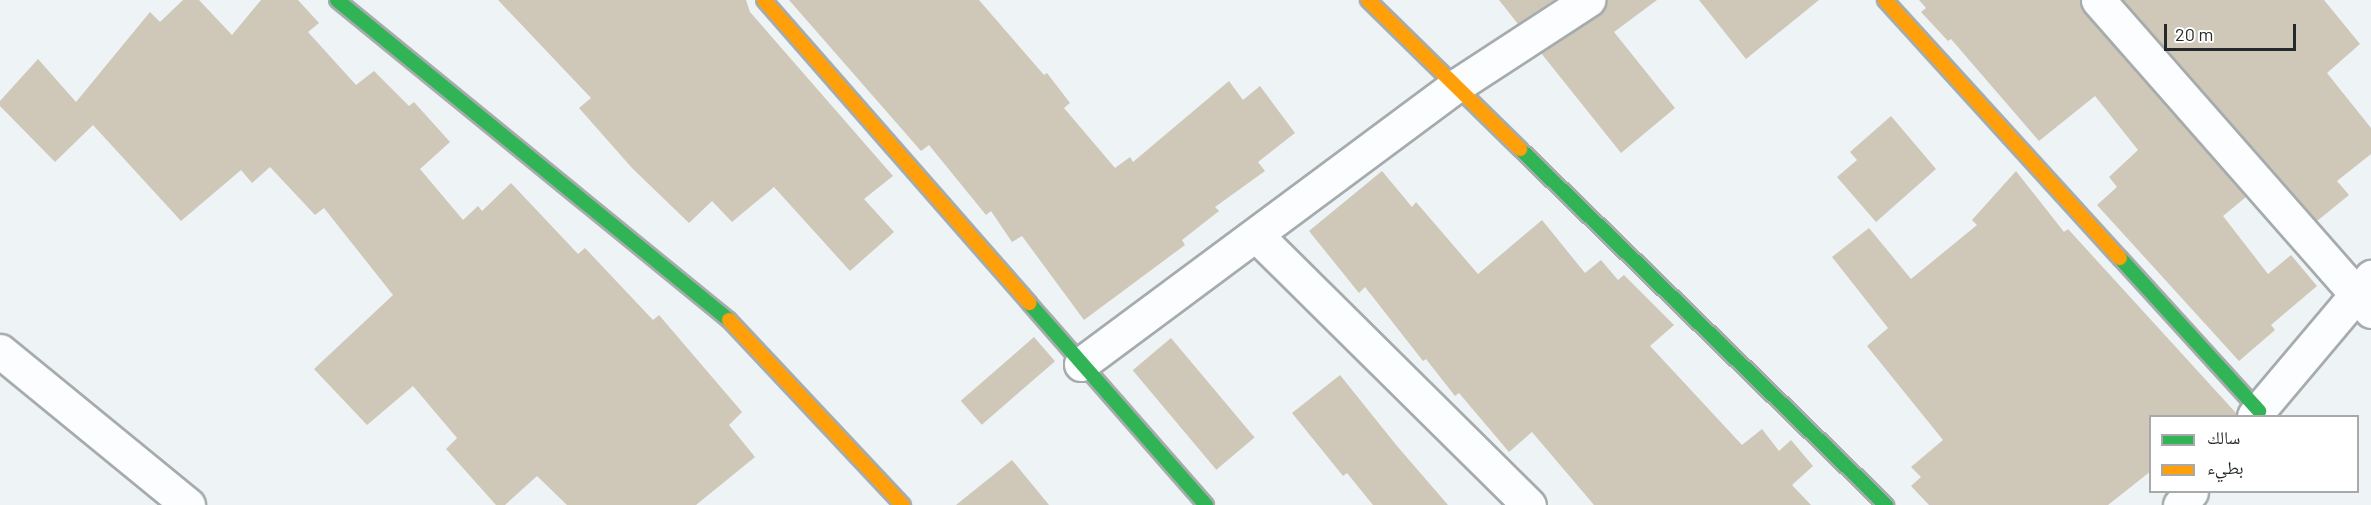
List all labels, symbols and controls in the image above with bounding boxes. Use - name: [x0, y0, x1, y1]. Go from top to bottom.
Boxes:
- scale bar: [2167, 12, 2299, 50]
- text: 20 m: [2175, 23, 2213, 45]
- legend: [2149, 415, 2359, 493]
- text: سالك: [2207, 426, 2240, 448]
- text: بطيء: [2207, 456, 2244, 478]

